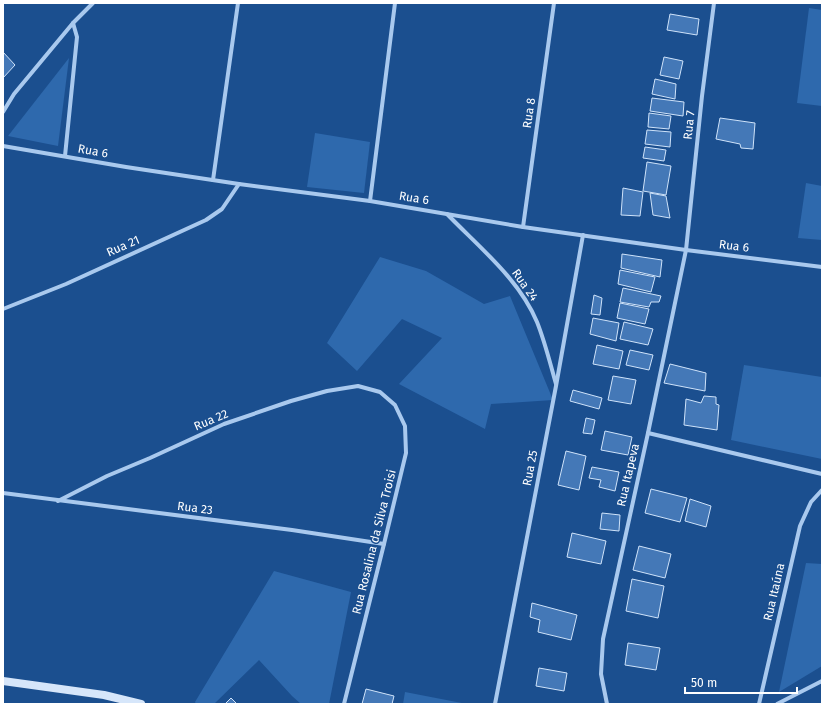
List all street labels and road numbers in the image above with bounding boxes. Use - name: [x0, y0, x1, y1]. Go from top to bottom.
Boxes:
- street label: Rua 8: [520, 97, 538, 129]
- street label: Rua 7: [681, 110, 697, 140]
- street label: Rua 6: [77, 141, 109, 161]
- street label: Rua 6: [398, 189, 430, 207]
- street label: Rua 21: [104, 233, 142, 259]
- street label: Rua 6: [718, 237, 750, 255]
- street label: Rua 24: [509, 266, 541, 304]
- street label: Rua 22: [192, 407, 230, 433]
- street label: Rua Itapeva: [614, 442, 642, 508]
- street label: Rua 25: [520, 449, 540, 487]
- street label: Rua Rosalina da Silva Troisi: [349, 468, 399, 616]
- street label: Rua 23: [176, 499, 214, 517]
- street label: Rua Itaúna: [761, 562, 787, 622]

